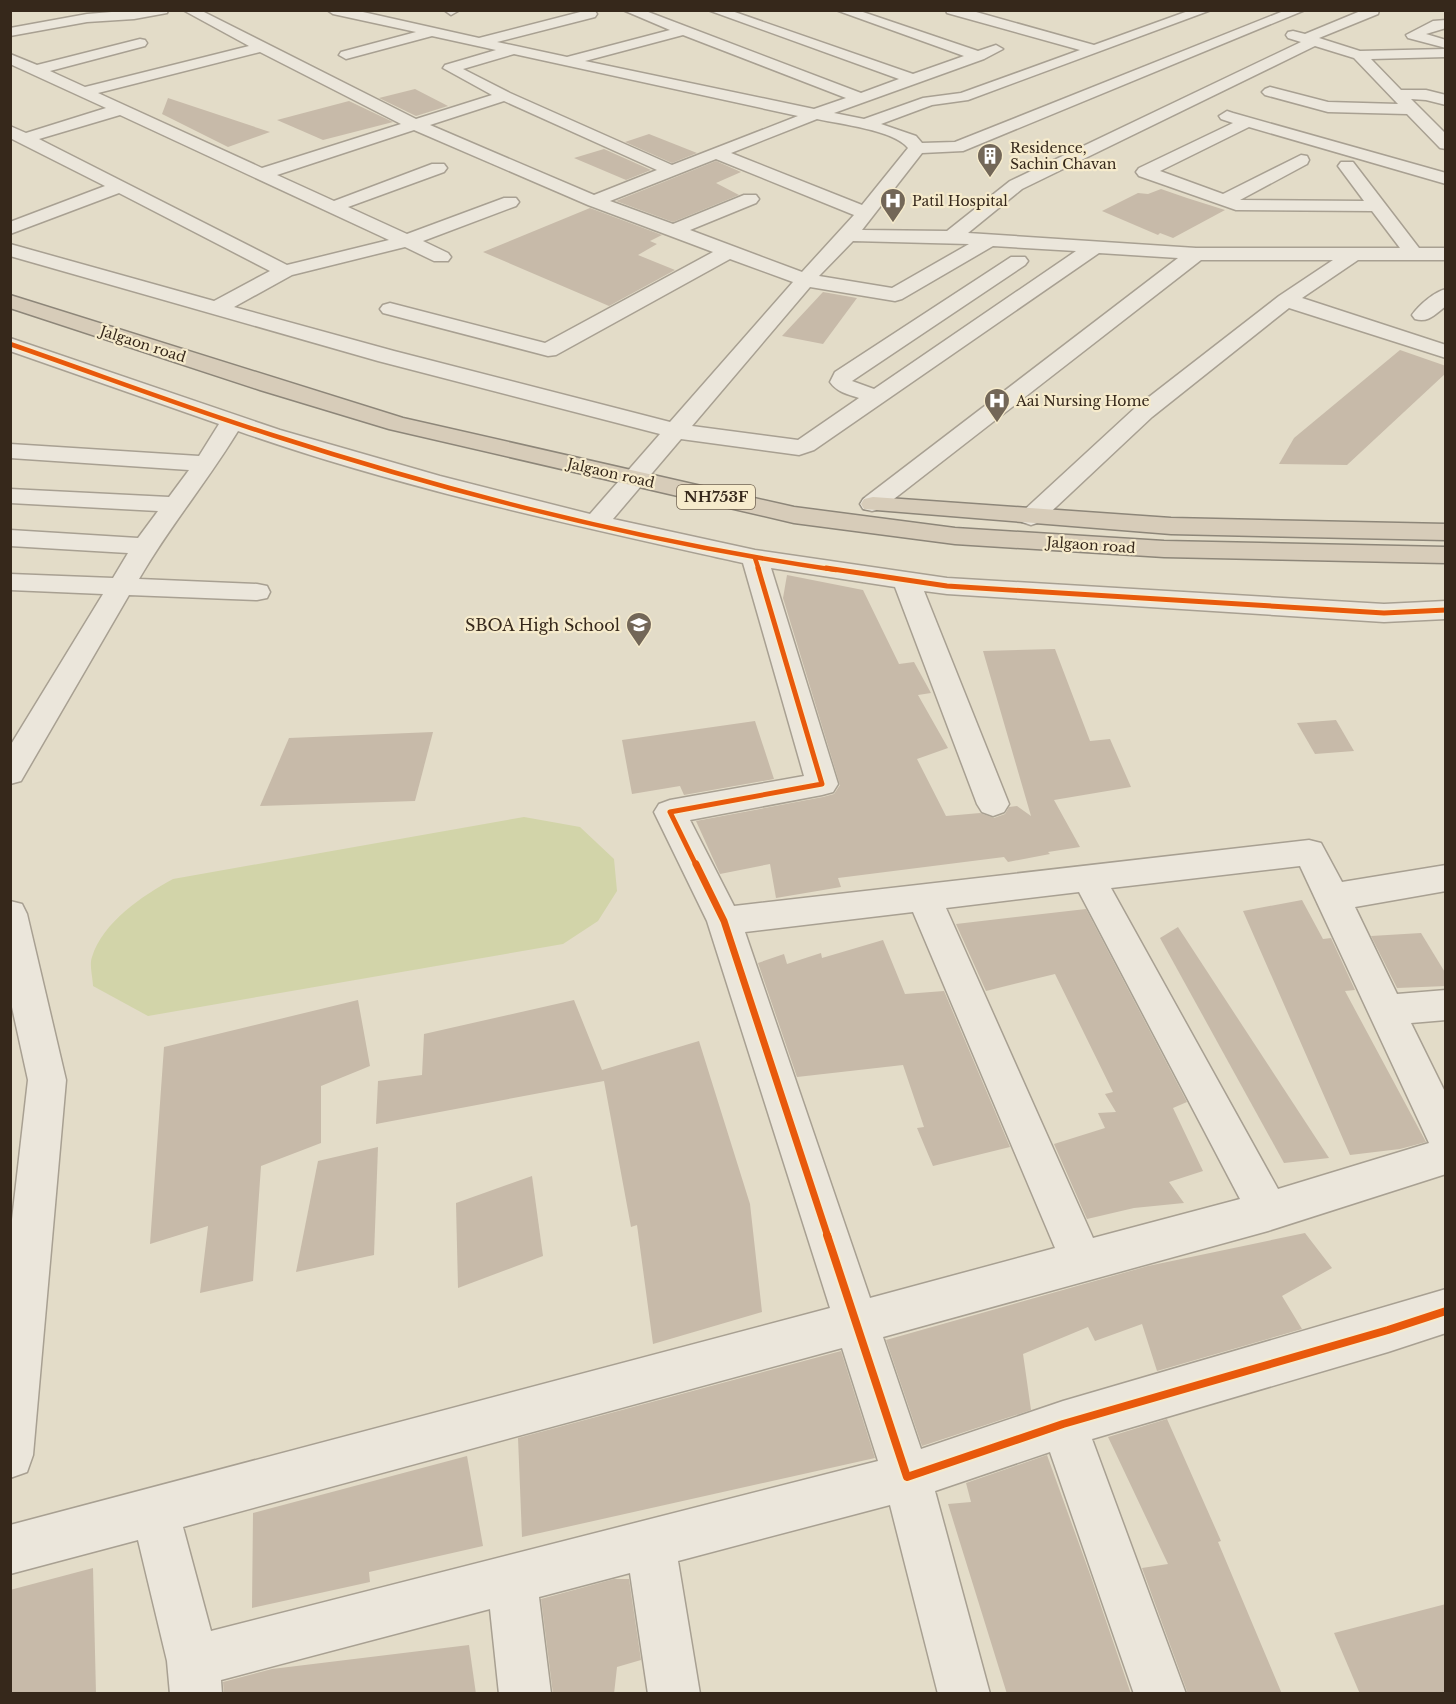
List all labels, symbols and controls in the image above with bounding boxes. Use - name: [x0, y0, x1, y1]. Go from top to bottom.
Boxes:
- place label: Residence, Sachin Chavan: [1010, 139, 1117, 173]
- building icon: Residence, Sachin Chavan: [975, 141, 1005, 179]
- hospital icon: Patil Hospital: [878, 186, 908, 224]
- place label: Patil Hospital: [912, 192, 1008, 210]
- street label: Jalgaon road: [96, 321, 189, 367]
- hospital icon: Aai Nursing Home: [982, 386, 1012, 424]
- place label: Aai Nursing Home: [1015, 392, 1150, 410]
- street label: Jalgaon road: [564, 454, 657, 492]
- road number: NH753F: [677, 485, 755, 509]
- street label: Jalgaon road: [1044, 533, 1137, 557]
- school or university icon: SBOA High School: [624, 610, 654, 648]
- place label: SBOA High School: [465, 615, 620, 635]

